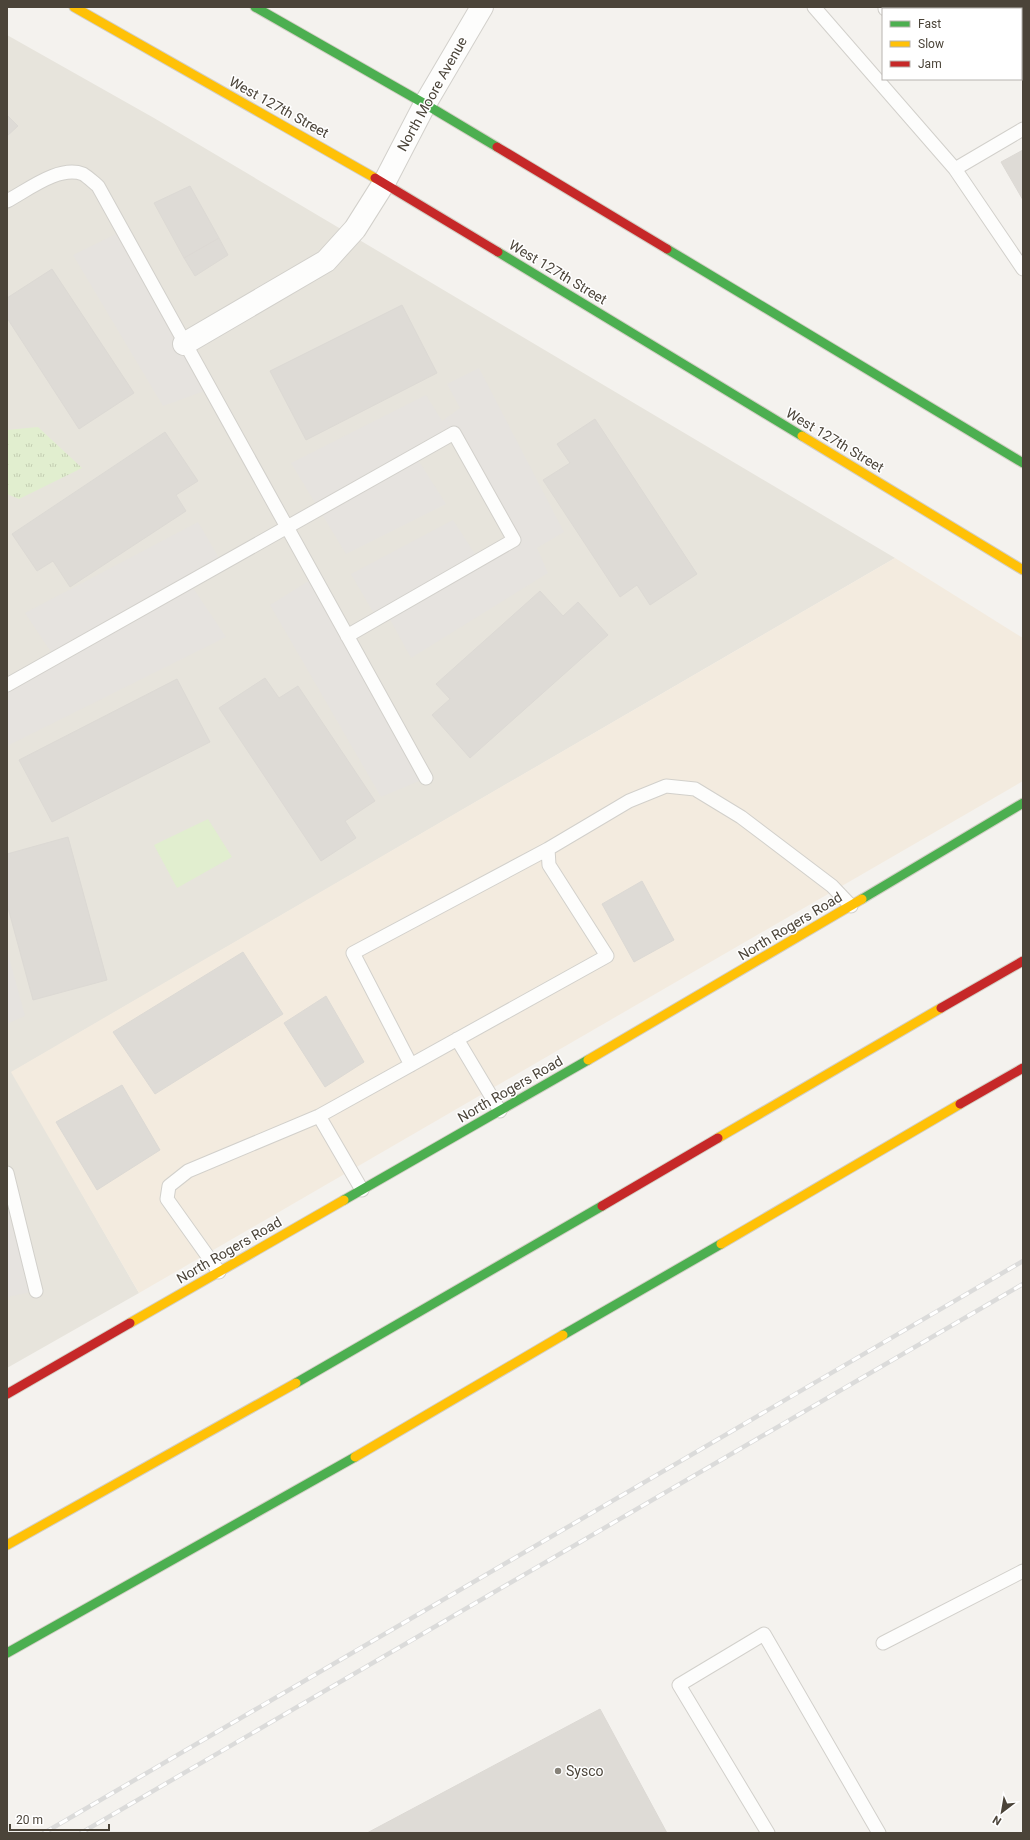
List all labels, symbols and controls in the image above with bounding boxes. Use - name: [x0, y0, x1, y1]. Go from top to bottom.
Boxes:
- legend: [882, 8, 1022, 80]
- text: Fast: [918, 17, 941, 31]
- street label: North Moore Avenue: [394, 34, 470, 154]
- text: Slow: [918, 37, 944, 51]
- text: Jam: [918, 57, 942, 71]
- street label: West 127th Street: [226, 73, 332, 141]
- street label: West 127th Street: [506, 237, 610, 308]
- street label: West 127th Street: [783, 405, 887, 476]
- street label: North Rogers Road: [735, 889, 845, 963]
- street label: North Rogers Road: [455, 1052, 565, 1126]
- street label: North Rogers Road: [174, 1213, 284, 1287]
- place label: Sysco: [566, 1763, 603, 1779]
- marker: Sysco: [553, 1766, 563, 1776]
- north arrow: [982, 1792, 1022, 1832]
- scale bar: [10, 1806, 109, 1832]
- text: N: [990, 1812, 1004, 1828]
- text: 20 m: [16, 1813, 43, 1827]

